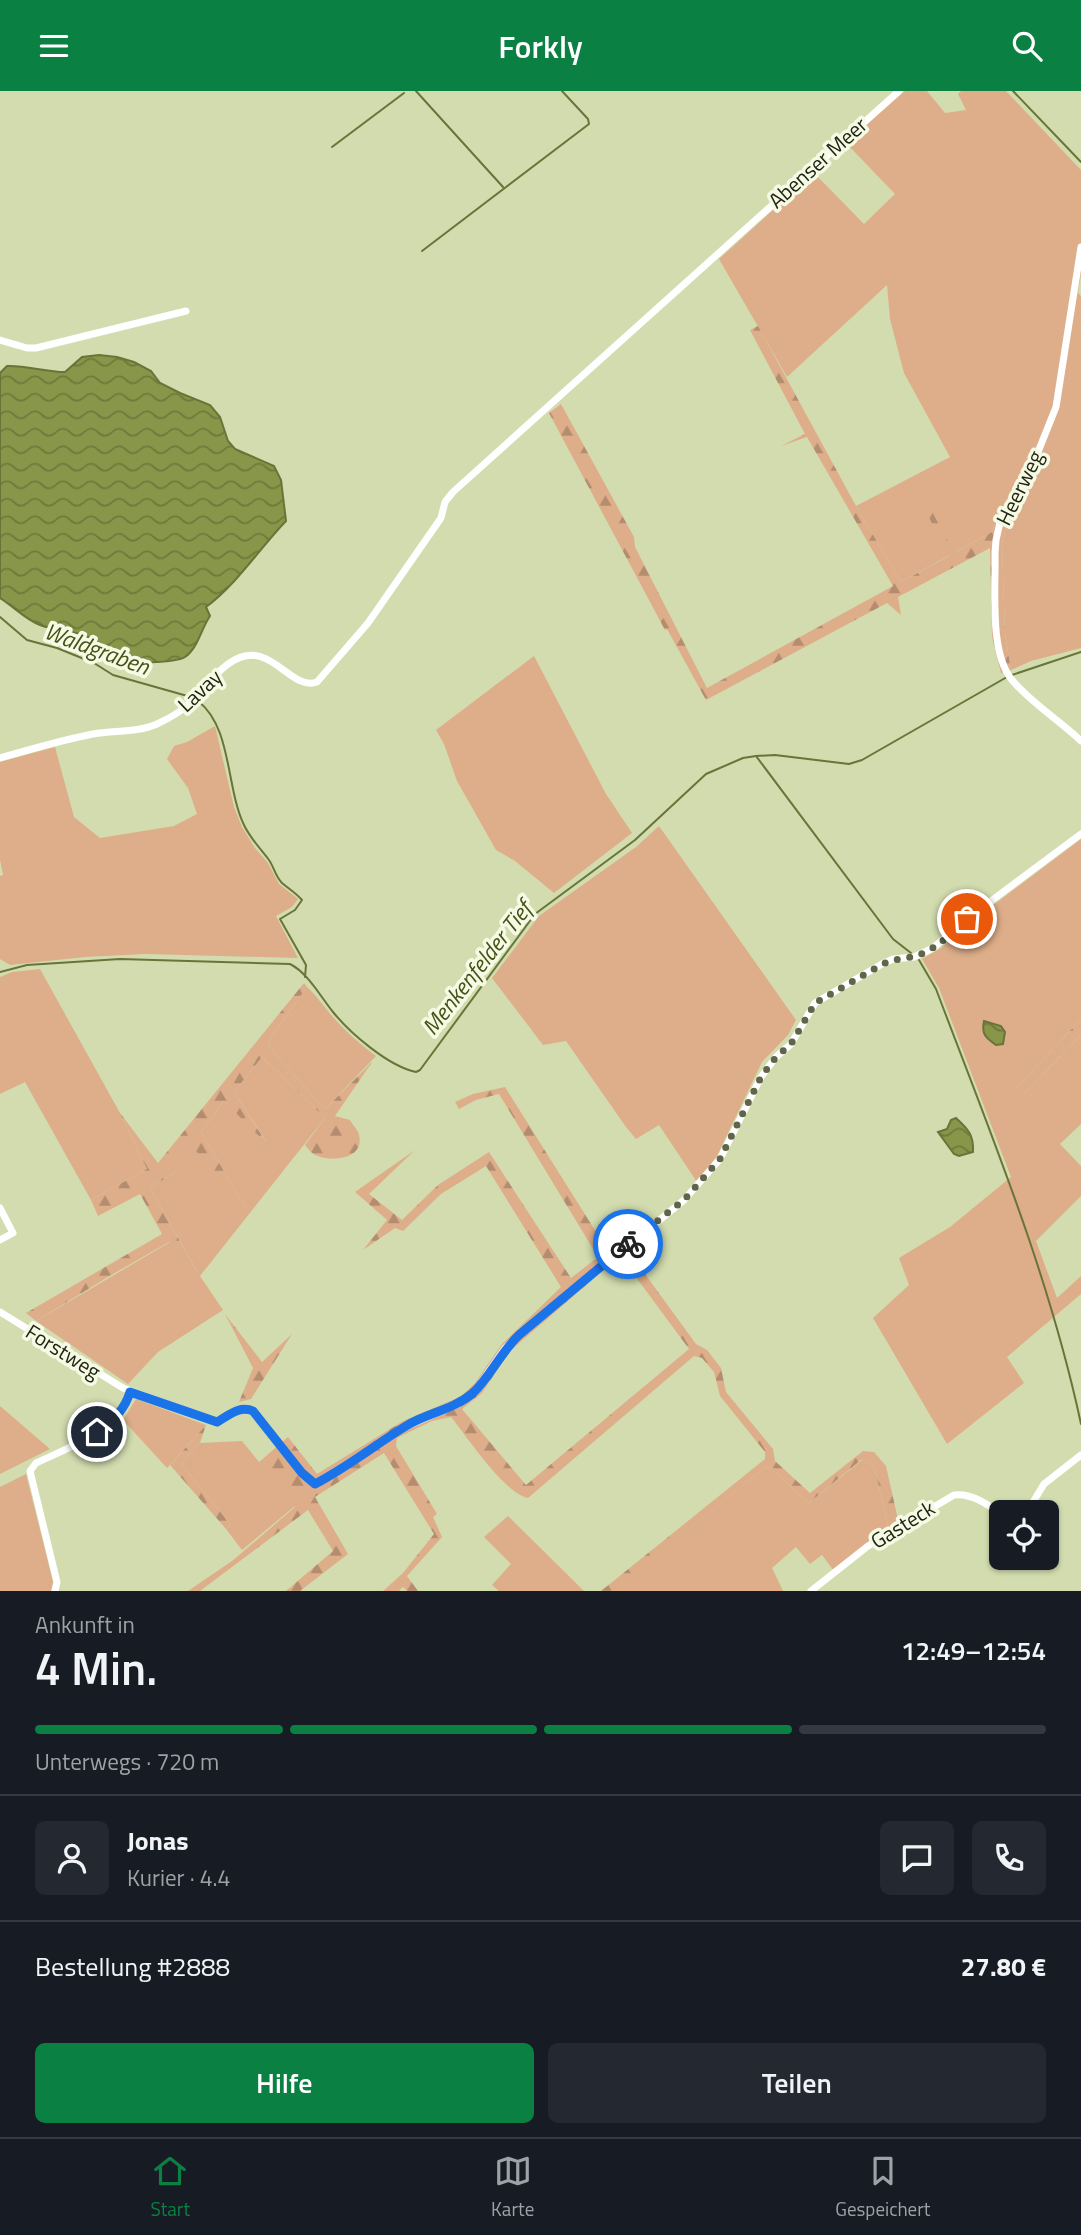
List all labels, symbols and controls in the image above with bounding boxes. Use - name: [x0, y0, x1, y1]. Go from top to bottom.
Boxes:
- text: Forkly: [498, 22, 583, 70]
- icon: menu: [35, 27, 73, 65]
- icon: search: [1008, 27, 1046, 65]
- street label: Abenser Meer: [761, 109, 874, 216]
- street label: Heerweg: [987, 444, 1051, 530]
- water label: Waldgraben: [40, 613, 155, 684]
- street label: Lavay: [170, 661, 229, 719]
- pin: [937, 889, 997, 949]
- water label: Menkenfelder Tief: [413, 890, 543, 1042]
- icon: bag: [948, 900, 986, 938]
- courier: [593, 1209, 663, 1279]
- icon: bike: [609, 1225, 647, 1263]
- street label: Forstweg: [20, 1315, 108, 1387]
- pin: [67, 1402, 127, 1462]
- icon: home: [78, 1413, 116, 1451]
- street label: Gasteck: [864, 1492, 941, 1556]
- map controls: [989, 1500, 1059, 1570]
- button: locate: [989, 1500, 1059, 1570]
- text: Ankunft in: [35, 1607, 135, 1642]
- text: 12:49–12:54: [901, 1631, 1046, 1670]
- text: 4 Min.: [35, 1633, 157, 1703]
- text: Unterwegs · 720 m: [35, 1744, 219, 1779]
- button: person: [35, 1821, 109, 1895]
- text: Jonas: [127, 1821, 189, 1860]
- button: chat: [880, 1821, 954, 1895]
- button: phone: [972, 1821, 1046, 1895]
- text: Kurier · 4.4: [127, 1860, 230, 1895]
- text: Bestellung #2888: [35, 1947, 230, 1986]
- text: 27.80 €: [961, 1947, 1046, 1986]
- button: Hilfe: [35, 2043, 534, 2123]
- button: Teilen: [548, 2043, 1046, 2123]
- tab: Start: [151, 2152, 190, 2223]
- tab: Karte: [491, 2152, 534, 2223]
- tab: Gespeichert: [835, 2152, 930, 2223]

